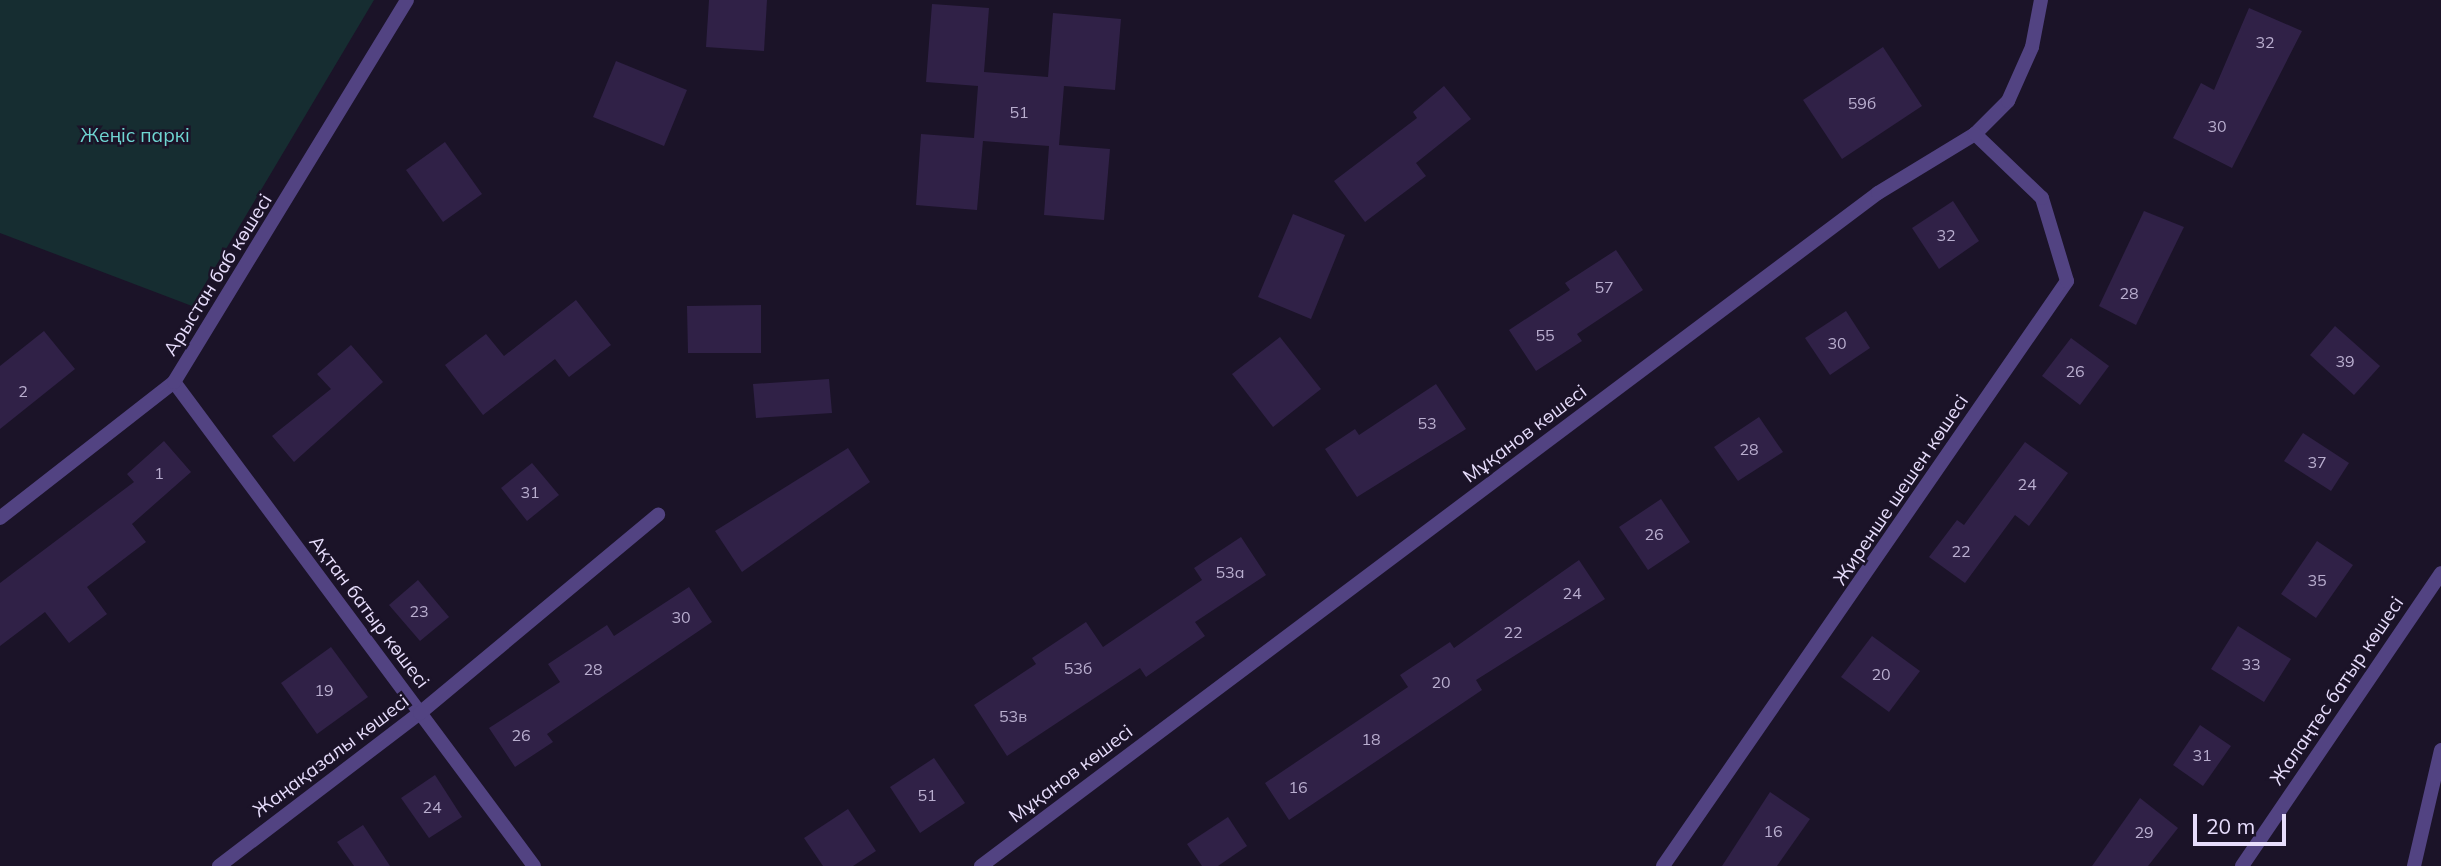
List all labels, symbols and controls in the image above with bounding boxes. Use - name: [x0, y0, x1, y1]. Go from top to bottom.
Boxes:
- house number: 32: [2255, 32, 2275, 52]
- house number: 59б: [1848, 93, 1876, 113]
- house number: 51: [1009, 102, 1029, 122]
- house number: 30: [2207, 116, 2227, 136]
- park label: Жеңіс паркі: [80, 125, 190, 147]
- street label: Арыстан баб көшесі: [159, 190, 277, 360]
- house number: 32: [1936, 225, 1956, 245]
- house number: 57: [1594, 277, 1614, 297]
- house number: 28: [2119, 283, 2139, 303]
- house number: 55: [1535, 325, 1555, 345]
- house number: 30: [1827, 333, 1847, 353]
- house number: 39: [2335, 351, 2355, 371]
- house number: 26: [2065, 361, 2085, 381]
- street label: Мұқанов көшесі: [1459, 380, 1591, 488]
- house number: 2: [18, 381, 28, 401]
- street label: Жиренше шешен көшесі: [1829, 390, 1973, 590]
- house number: 53: [1417, 413, 1437, 433]
- house number: 28: [1739, 439, 1759, 459]
- house number: 37: [2307, 452, 2327, 472]
- house number: 1: [154, 463, 164, 483]
- house number: 24: [2017, 474, 2037, 494]
- house number: 31: [520, 482, 540, 502]
- house number: 26: [1644, 524, 1664, 544]
- street label: Ақтан батыр көшесі: [304, 531, 434, 693]
- house number: 22: [1951, 541, 1971, 561]
- house number: 53а: [1216, 562, 1244, 582]
- house number: 35: [2307, 570, 2327, 590]
- house number: 24: [1562, 583, 1582, 603]
- street label: Жалаңтөс батыр көшесі: [2265, 592, 2409, 790]
- house number: 23: [409, 601, 429, 621]
- house number: 30: [671, 607, 691, 627]
- house number: 22: [1503, 622, 1523, 642]
- house number: 33: [2241, 654, 2261, 674]
- house number: 53б: [1064, 658, 1092, 678]
- house number: 28: [583, 659, 603, 679]
- house number: 20: [1871, 664, 1891, 684]
- house number: 20: [1431, 672, 1451, 692]
- house number: 19: [314, 680, 334, 700]
- street label: Жаңақазалы көшесі: [249, 690, 413, 822]
- house number: 53в: [999, 706, 1027, 726]
- street label: Мұқанов көшесі: [1005, 720, 1137, 828]
- house number: 26: [511, 725, 531, 745]
- house number: 18: [1361, 729, 1381, 749]
- house number: 31: [2192, 745, 2212, 765]
- house number: 16: [1288, 777, 1308, 797]
- house number: 51: [917, 785, 937, 805]
- house number: 24: [422, 797, 442, 817]
- scale bar: [2196, 800, 2289, 844]
- text: 20 m: [2206, 813, 2255, 839]
- house number: 16: [1763, 821, 1783, 841]
- house number: 29: [2134, 822, 2154, 842]

